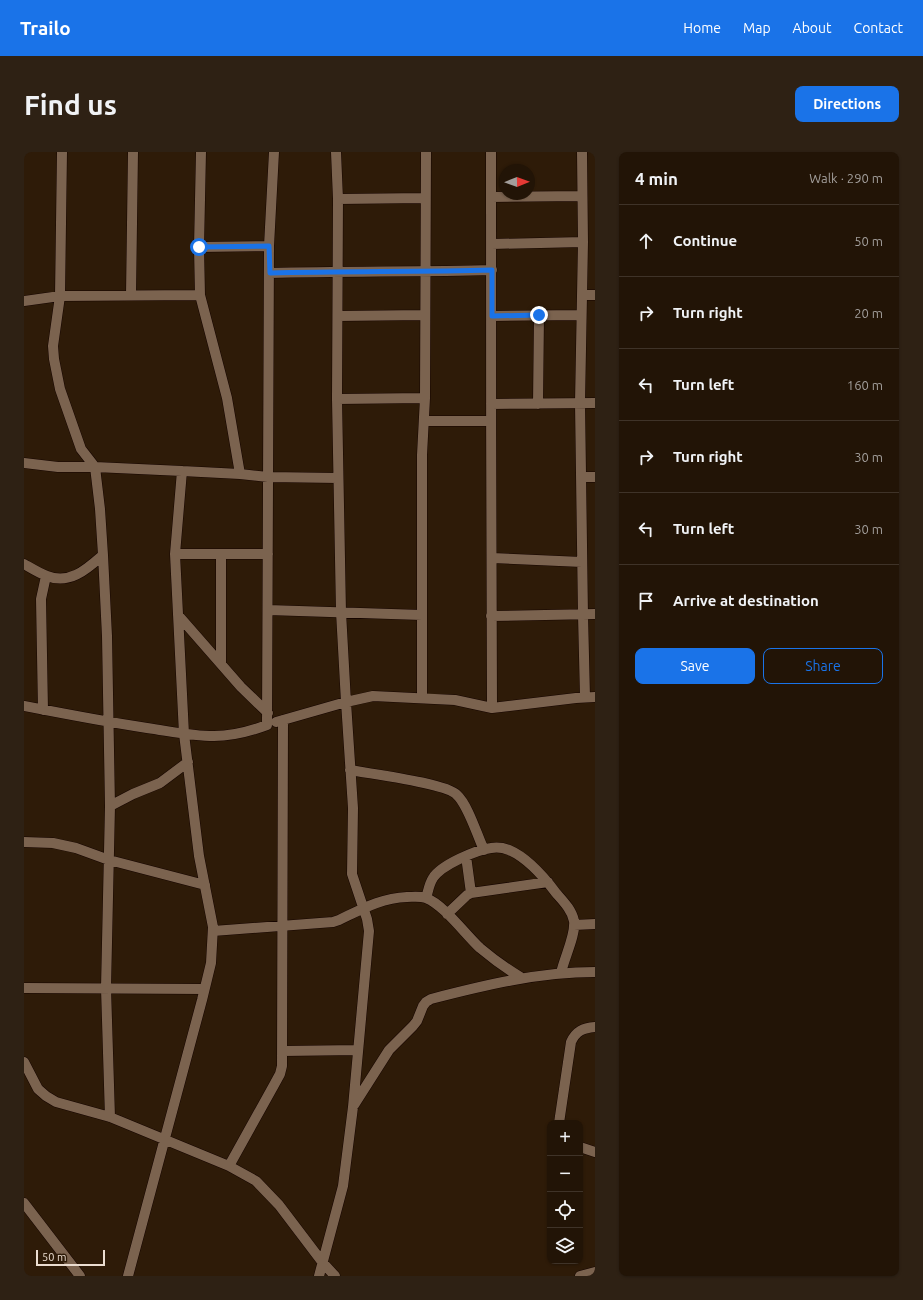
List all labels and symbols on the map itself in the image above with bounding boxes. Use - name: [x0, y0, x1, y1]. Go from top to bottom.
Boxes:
- north arrow: [499, 164, 535, 200]
- route start: [190, 238, 208, 256]
- route end: [530, 306, 548, 324]
- scale bar: [36, 1248, 105, 1267]

